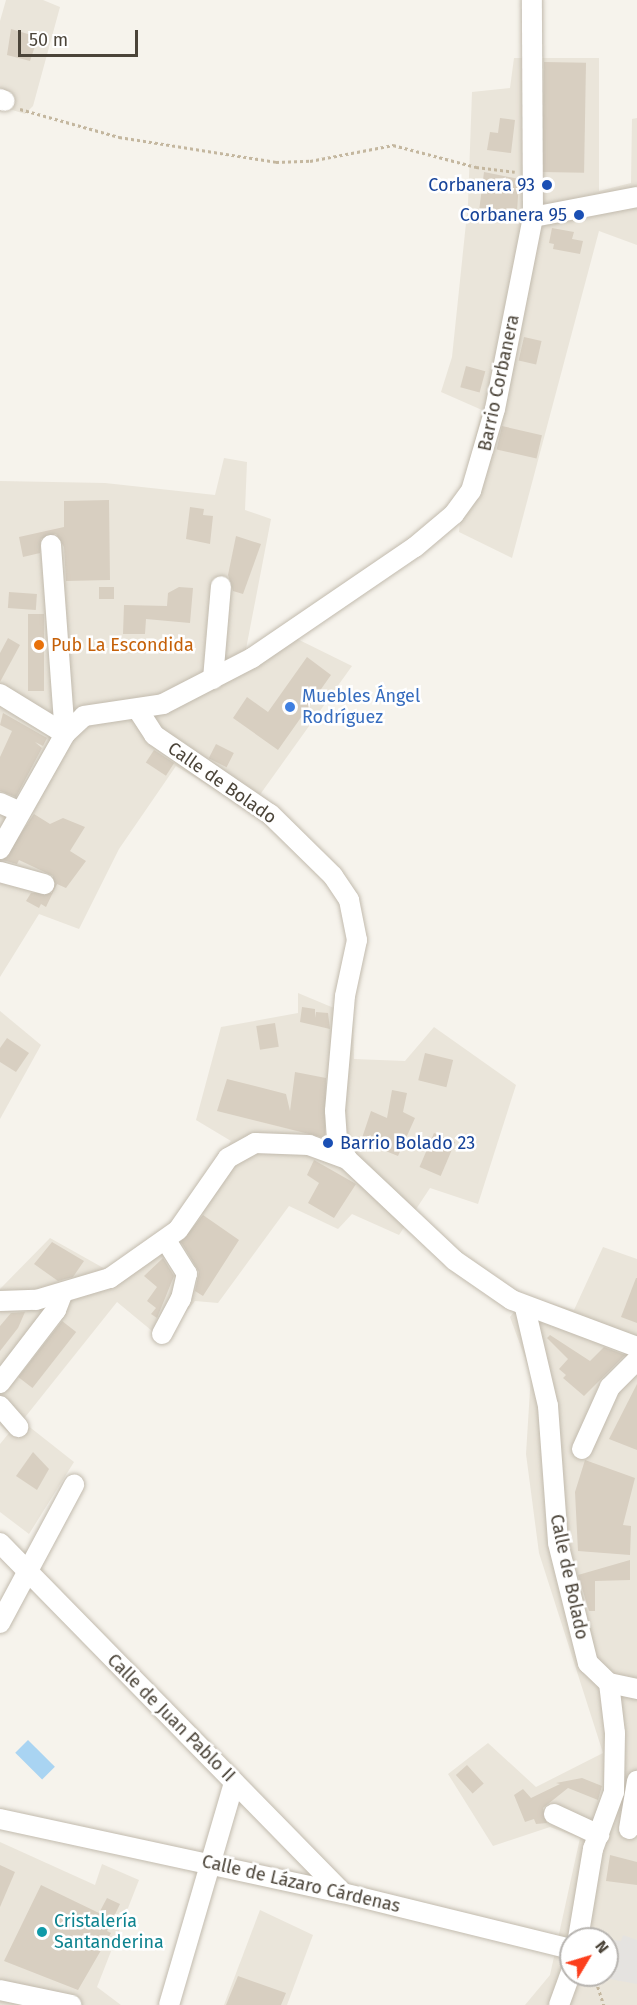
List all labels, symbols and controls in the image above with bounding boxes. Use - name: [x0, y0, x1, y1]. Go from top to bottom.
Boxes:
- scale bar: [21, 18, 141, 56]
- text: 50 m: [29, 29, 68, 51]
- place label: Corbanera 93: [428, 174, 535, 196]
- marker: Corbanera 93: [540, 178, 554, 192]
- place label: Corbanera 95: [460, 204, 567, 226]
- marker: Corbanera 95: [572, 208, 586, 222]
- street label: Barrio Corbanera: [474, 313, 524, 453]
- place label: Pub La Escondida: [51, 634, 194, 656]
- marker: Pub La Escondida: [32, 638, 46, 652]
- place label: Muebles Ángel Rodríguez: [302, 686, 420, 728]
- marker: Muebles Ángel Rodríguez: [283, 700, 297, 714]
- street label: Calle de Bolado: [164, 738, 280, 828]
- place label: Barrio Bolado 23: [340, 1132, 475, 1154]
- marker: Barrio Bolado 23: [321, 1136, 335, 1150]
- street label: Calle de Bolado: [545, 1512, 593, 1642]
- street label: Calle de Juan Pablo II: [103, 1650, 239, 1786]
- street label: Calle de Lázaro Cárdenas: [200, 1851, 402, 1917]
- place label: Cristalería Santanderina: [54, 1911, 164, 1954]
- marker: Cristalería Santanderina: [35, 1925, 49, 1939]
- north arrow: [559, 1927, 619, 1987]
- text: N: [591, 1937, 613, 1957]

